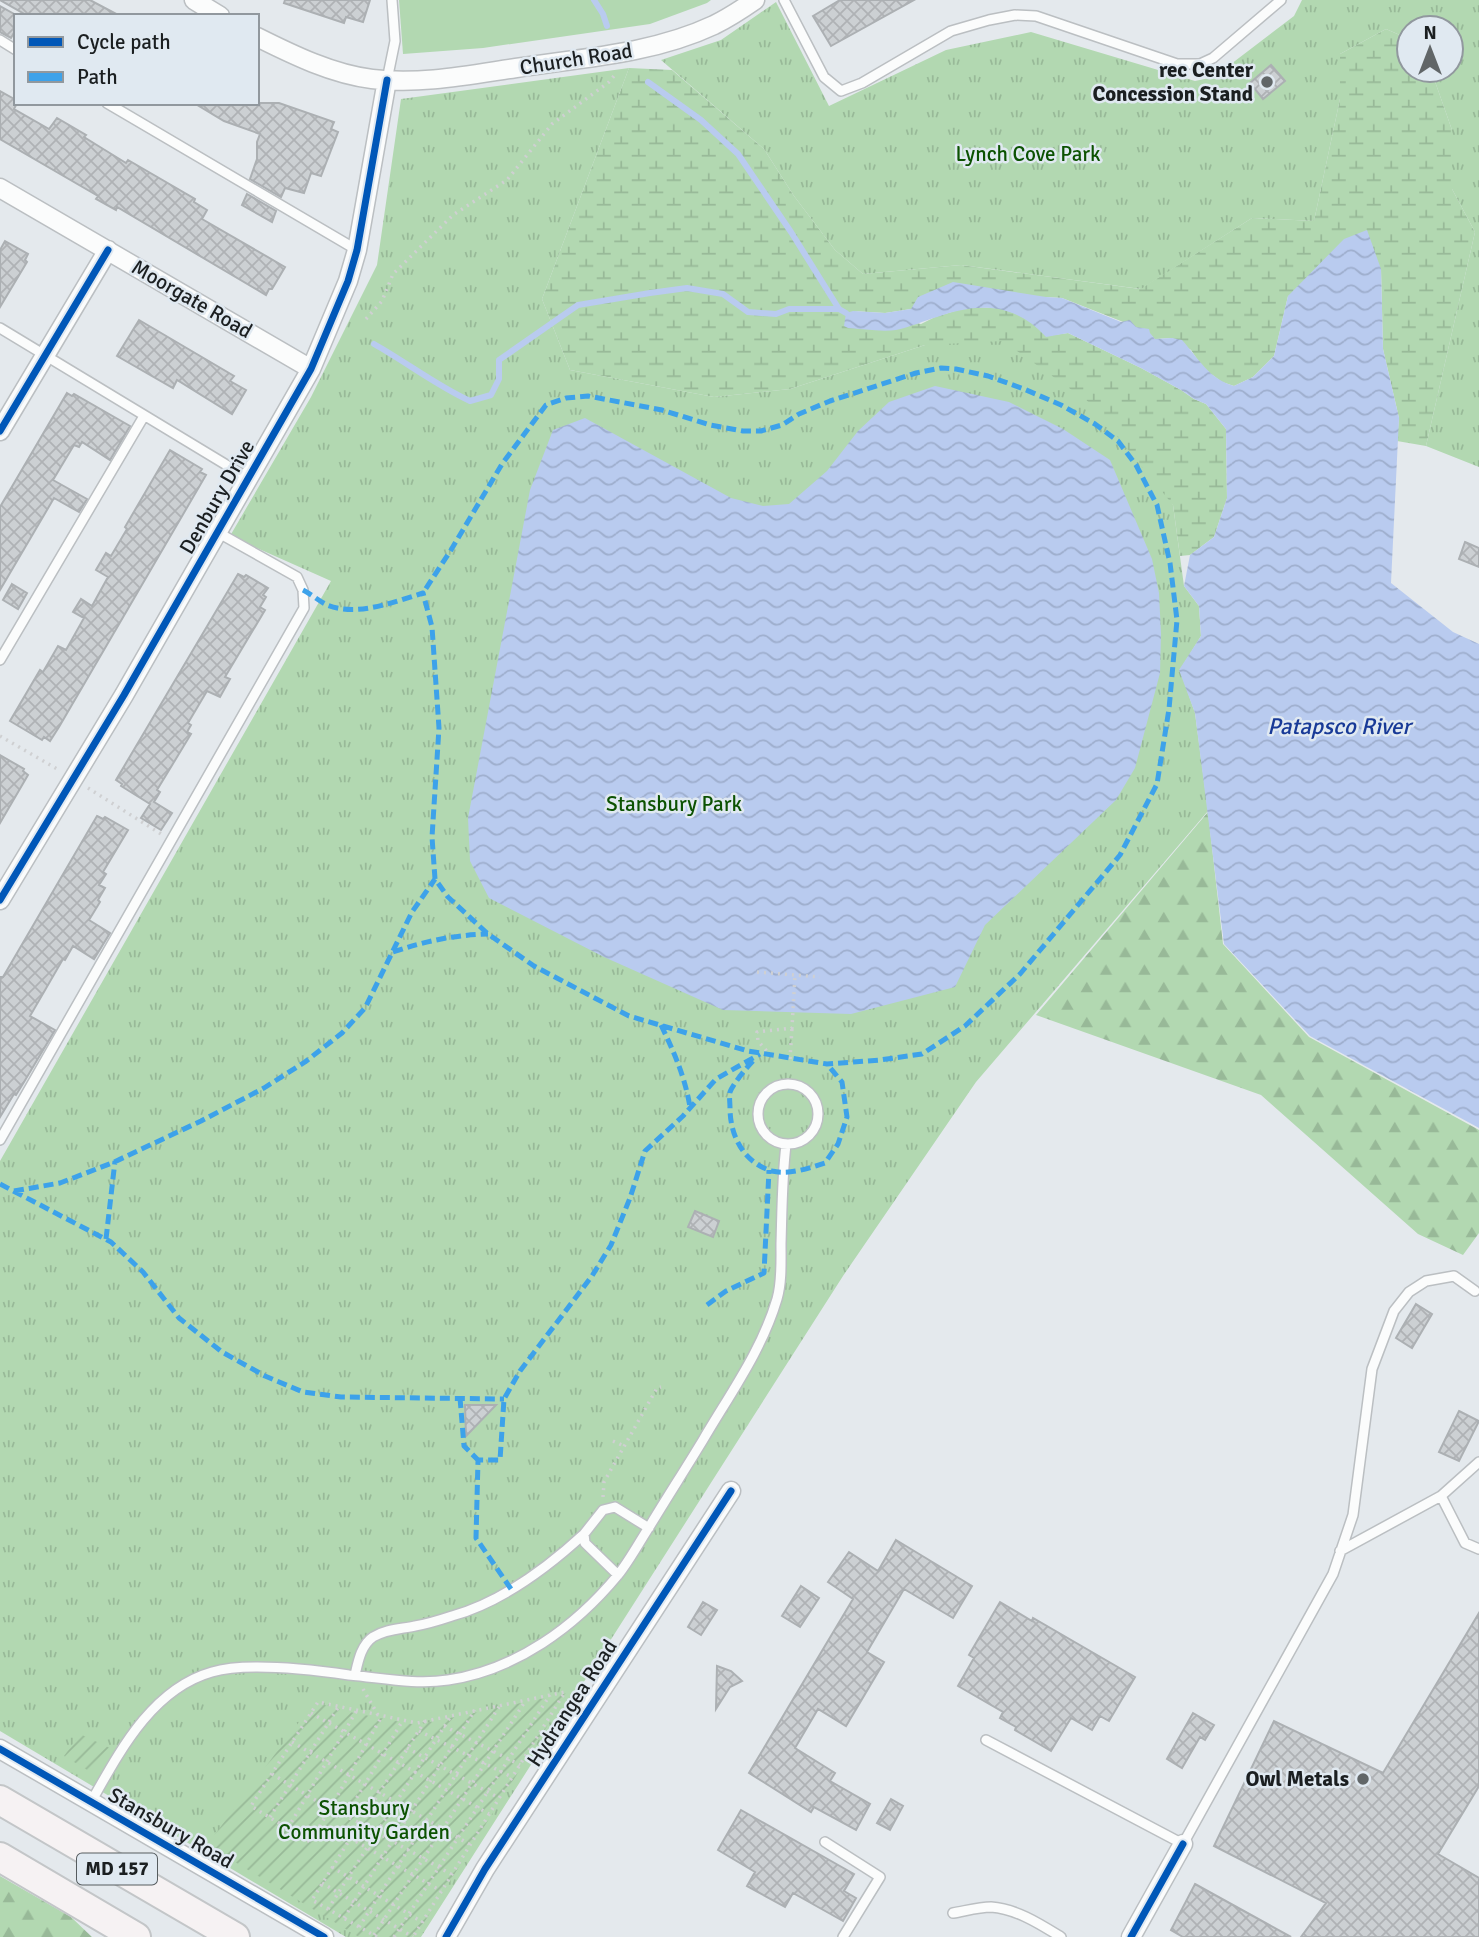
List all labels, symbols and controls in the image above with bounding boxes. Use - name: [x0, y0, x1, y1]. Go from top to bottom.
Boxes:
- legend: [14, 14, 259, 105]
- north arrow: [1395, 14, 1465, 84]
- text: N: [1423, 21, 1437, 45]
- text: Cycle path: [77, 29, 171, 55]
- street label: Church Road: [518, 37, 634, 81]
- place label: rec Center Concession Stand: [1092, 57, 1254, 107]
- text: Path: [77, 64, 118, 90]
- marker: rec Center Concession Stand: [1259, 74, 1275, 90]
- park label: Lynch Cove Park: [955, 141, 1101, 167]
- street label: Moorgate Road: [127, 254, 257, 344]
- street label: Denbury Drive: [174, 435, 260, 559]
- water label: Patapsco River: [1267, 712, 1414, 741]
- park label: Stansbury Park: [606, 791, 742, 817]
- street label: Hydrangea Road: [521, 1635, 623, 1771]
- place label: Owl Metals: [1245, 1766, 1349, 1792]
- marker: Owl Metals: [1355, 1771, 1371, 1787]
- street label: Stansbury Road: [104, 1782, 238, 1874]
- park label: Stansbury Community Garden: [278, 1795, 450, 1845]
- road number: MD 157: [77, 1854, 157, 1884]

